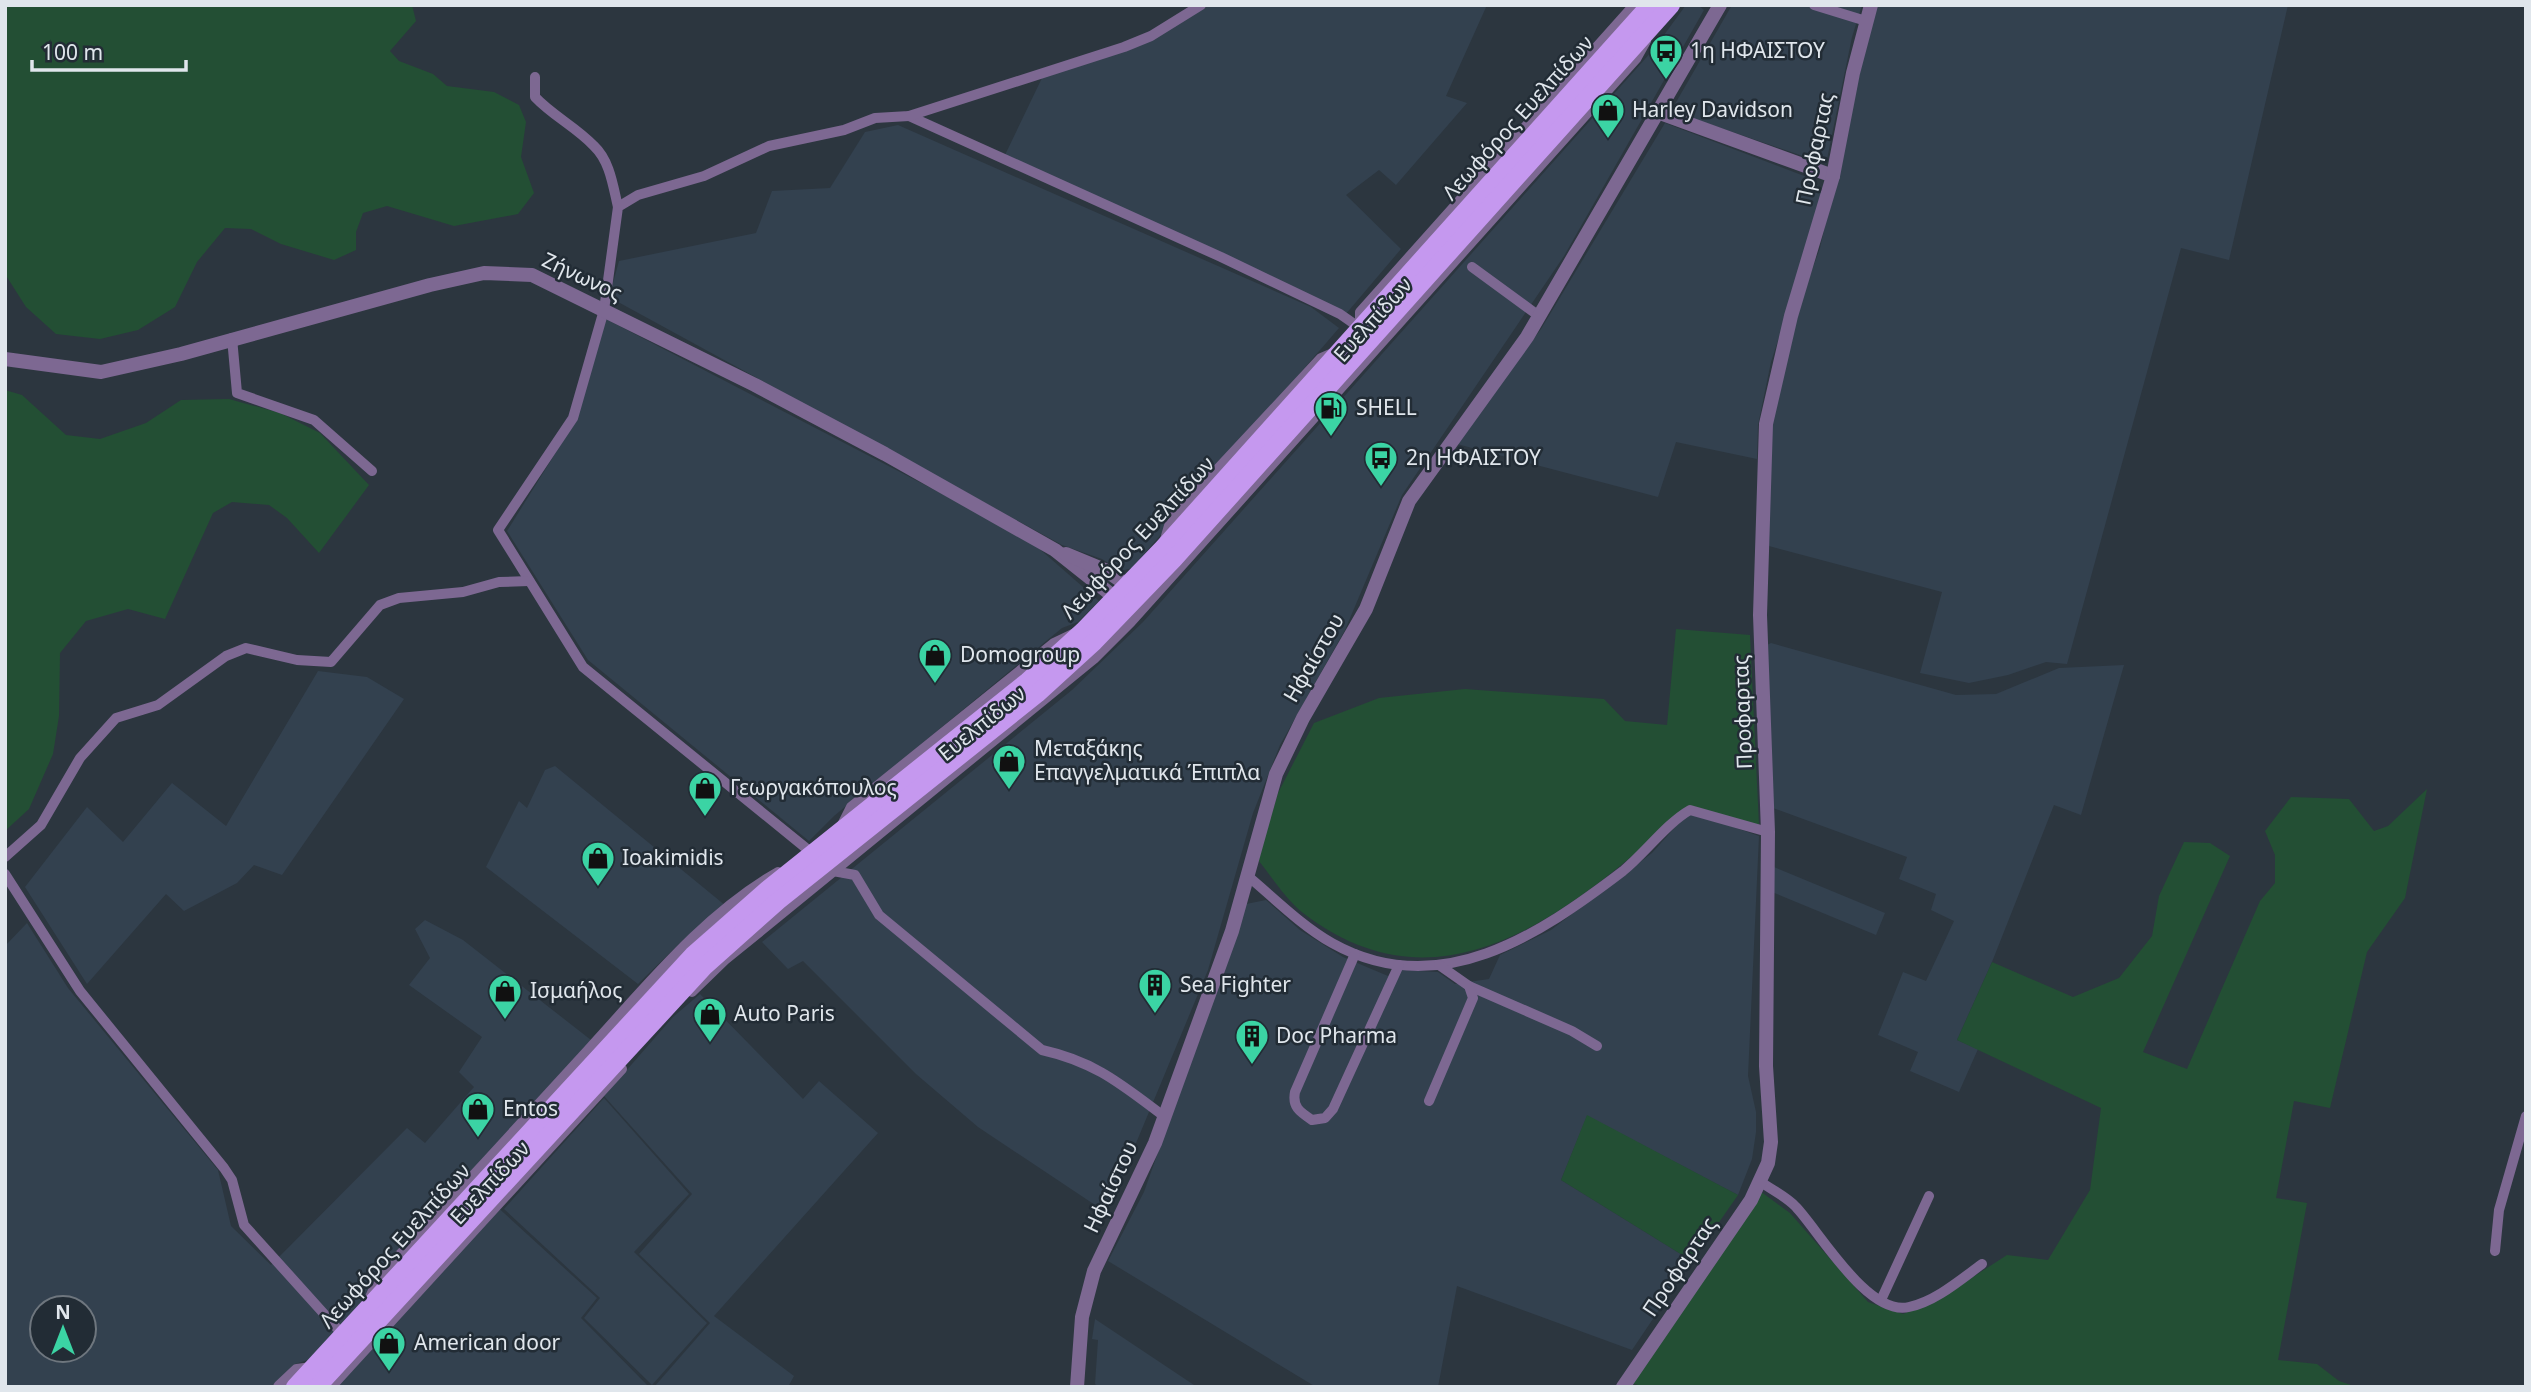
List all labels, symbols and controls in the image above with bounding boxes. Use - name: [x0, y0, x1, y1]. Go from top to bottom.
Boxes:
- scale bar: [32, 28, 186, 72]
- street label: Λεωφόρος Ευελπίδων: [1436, 29, 1599, 206]
- bus stop icon: 1η ΗΦΑΙΣΤΟΥ: [1647, 32, 1685, 81]
- place label: 1η ΗΦΑΙΣΤΟΥ: [1690, 36, 1825, 64]
- text: 100 m: [42, 38, 103, 66]
- street label: Προφαρτας: [1788, 90, 1840, 208]
- shop icon: Harley Davidson: [1589, 91, 1627, 140]
- place label: Harley Davidson: [1632, 95, 1793, 123]
- street label: Ζήνωνος: [538, 245, 627, 307]
- street label: Ευελπίδων: [1327, 271, 1418, 368]
- fuel station icon: SHELL: [1312, 389, 1350, 438]
- place label: SHELL: [1356, 393, 1417, 421]
- bus stop icon: 2η ΗΦΑΙΣΤΟΥ: [1362, 439, 1400, 488]
- place label: 2η ΗΦΑΙΣΤΟΥ: [1406, 443, 1541, 471]
- street label: Λεωφόρος Ευελπίδων: [1054, 450, 1220, 625]
- street label: Ηφαίστου: [1276, 608, 1350, 707]
- shop icon: Domogroup: [916, 636, 954, 685]
- place label: Domogroup: [960, 640, 1080, 668]
- street label: Προφαρτας: [1726, 654, 1758, 770]
- street label: Ευελπίδων: [932, 679, 1031, 767]
- place label: Μεταξάκης Επαγγελματικά Έπιπλα: [1034, 734, 1260, 786]
- shop icon: Μεταξάκης Επαγγελματικά Έπιπλα: [990, 742, 1028, 791]
- shop icon: Γεωργακόπουλος: [686, 769, 724, 818]
- place label: Γεωργακόπουλος: [730, 773, 897, 801]
- shop icon: Ioakimidis: [579, 839, 617, 888]
- place label: Ioakimidis: [622, 843, 724, 871]
- building icon: Sea Fighter: [1136, 966, 1174, 1015]
- place label: Sea Fighter: [1180, 970, 1291, 998]
- shop icon: Ισμαήλος: [486, 972, 524, 1021]
- place label: Ισμαήλος: [530, 976, 622, 1004]
- shop icon: Auto Paris: [691, 995, 729, 1044]
- place label: Auto Paris: [734, 999, 835, 1027]
- building icon: Doc Pharma: [1233, 1017, 1271, 1066]
- place label: Doc Pharma: [1276, 1021, 1397, 1049]
- shop icon: Entos: [459, 1090, 497, 1139]
- place label: Entos: [503, 1094, 558, 1122]
- street label: Ευελπίδων: [443, 1134, 535, 1230]
- street label: Ηφαίστου: [1077, 1136, 1144, 1237]
- street label: Λεωφόρος Ευελπίδων: [313, 1157, 476, 1334]
- street label: Προφαρτας: [1636, 1211, 1723, 1322]
- north arrow: [28, 1294, 98, 1364]
- text: N: [55, 1299, 71, 1325]
- shop icon: American door: [370, 1324, 408, 1373]
- place label: American door: [414, 1328, 561, 1356]

